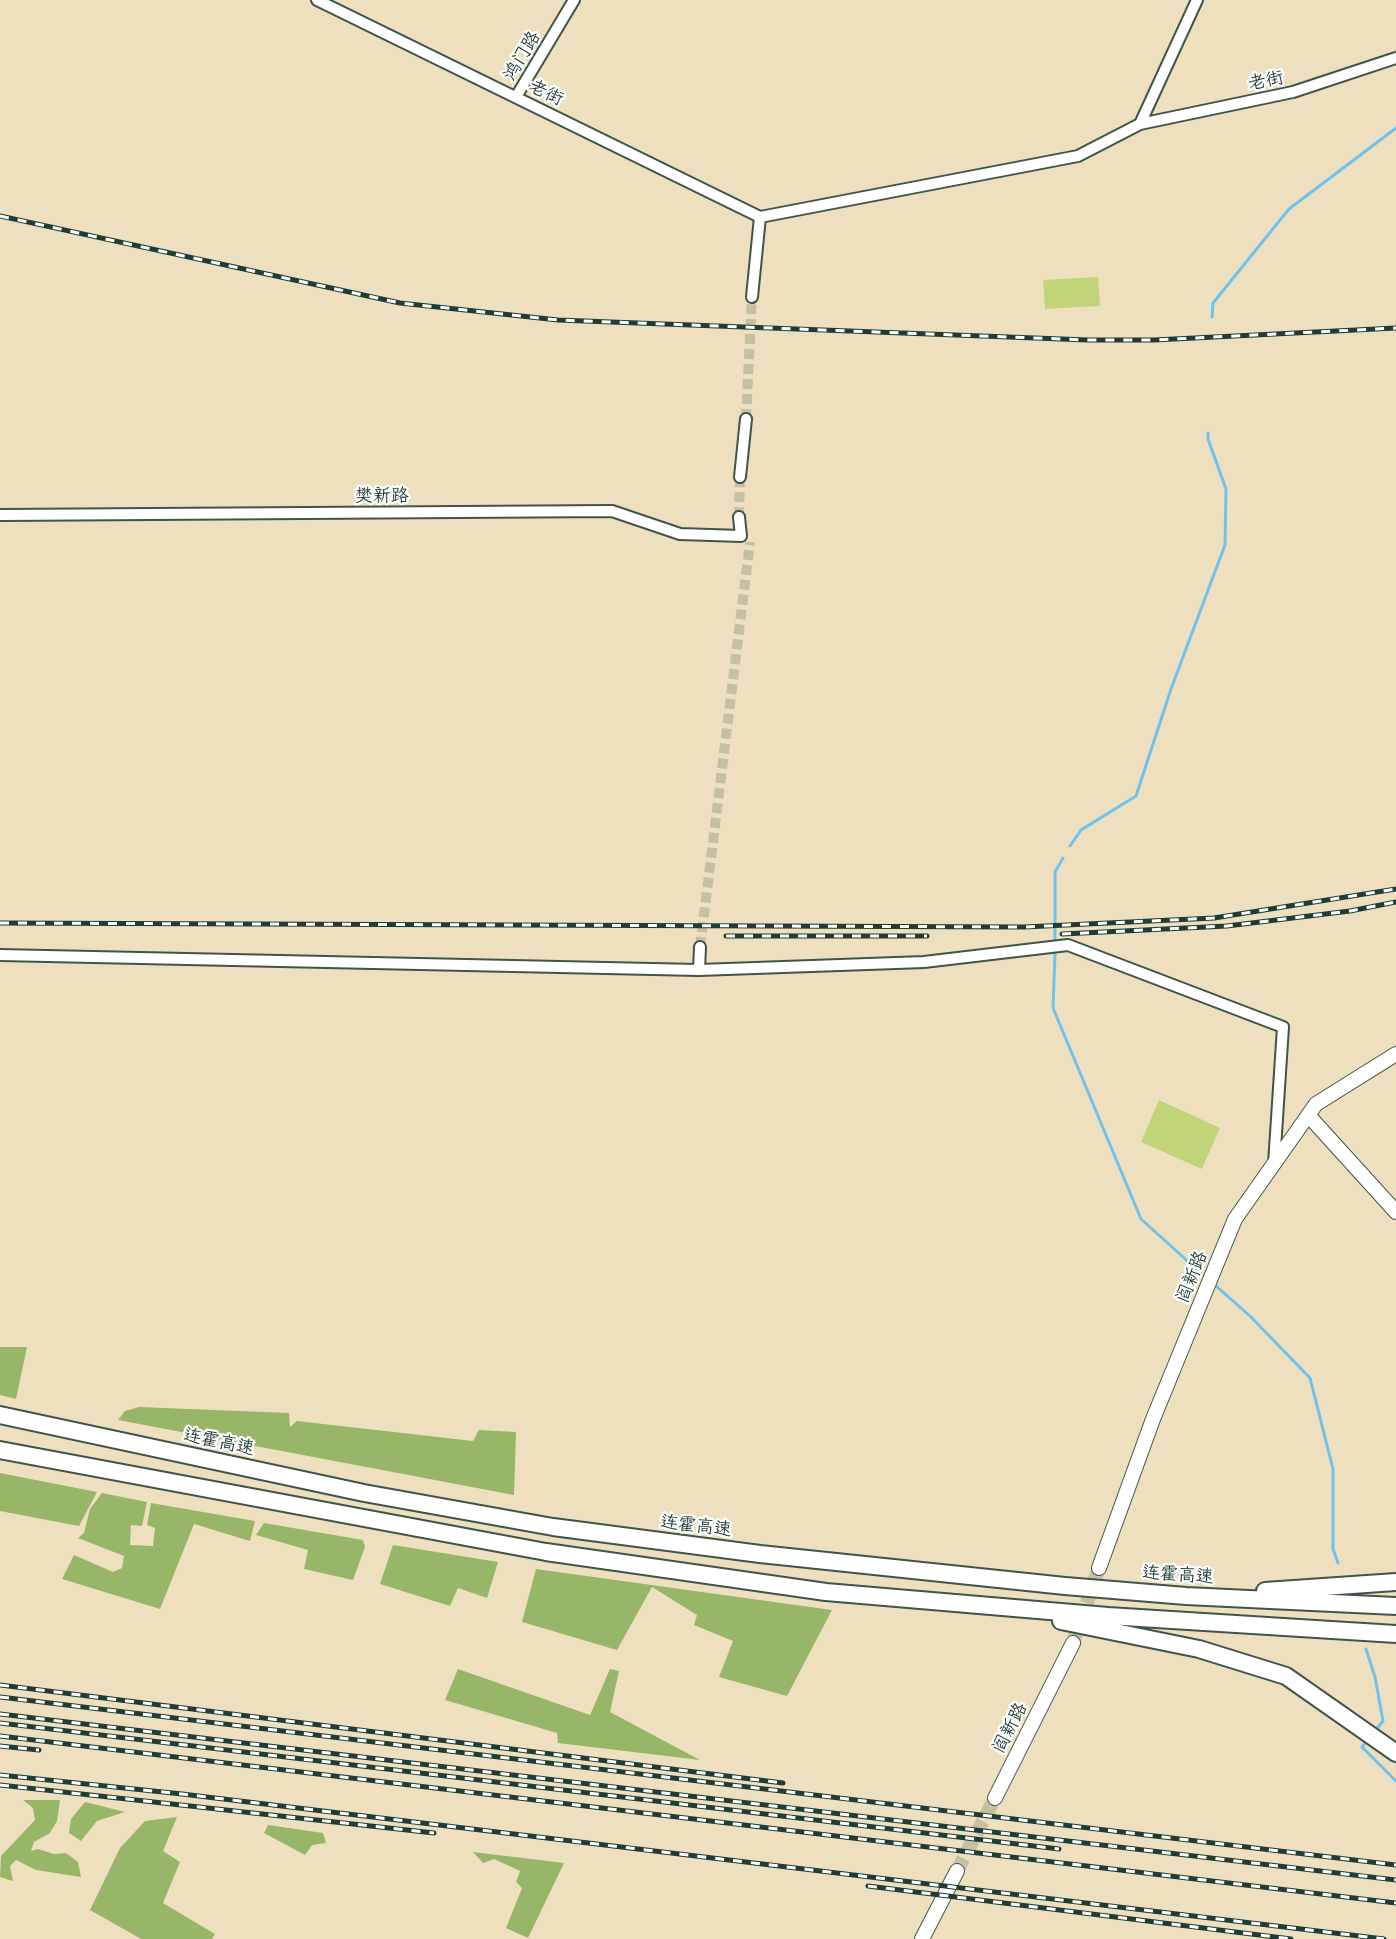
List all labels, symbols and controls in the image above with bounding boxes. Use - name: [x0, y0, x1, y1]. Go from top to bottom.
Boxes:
- street label: 鸿门路: [499, 27, 545, 85]
- street label: 老街: [1246, 67, 1286, 95]
- street label: 老街: [525, 75, 567, 111]
- street label: 樊新路: [355, 485, 409, 507]
- street label: 阎新路: [1172, 1248, 1212, 1306]
- street label: 连霍高速: [182, 1424, 256, 1460]
- street label: 连霍高速: [659, 1511, 733, 1541]
- street label: 连霍高速: [1141, 1562, 1215, 1588]
- street label: 阎新路: [988, 1699, 1032, 1757]

